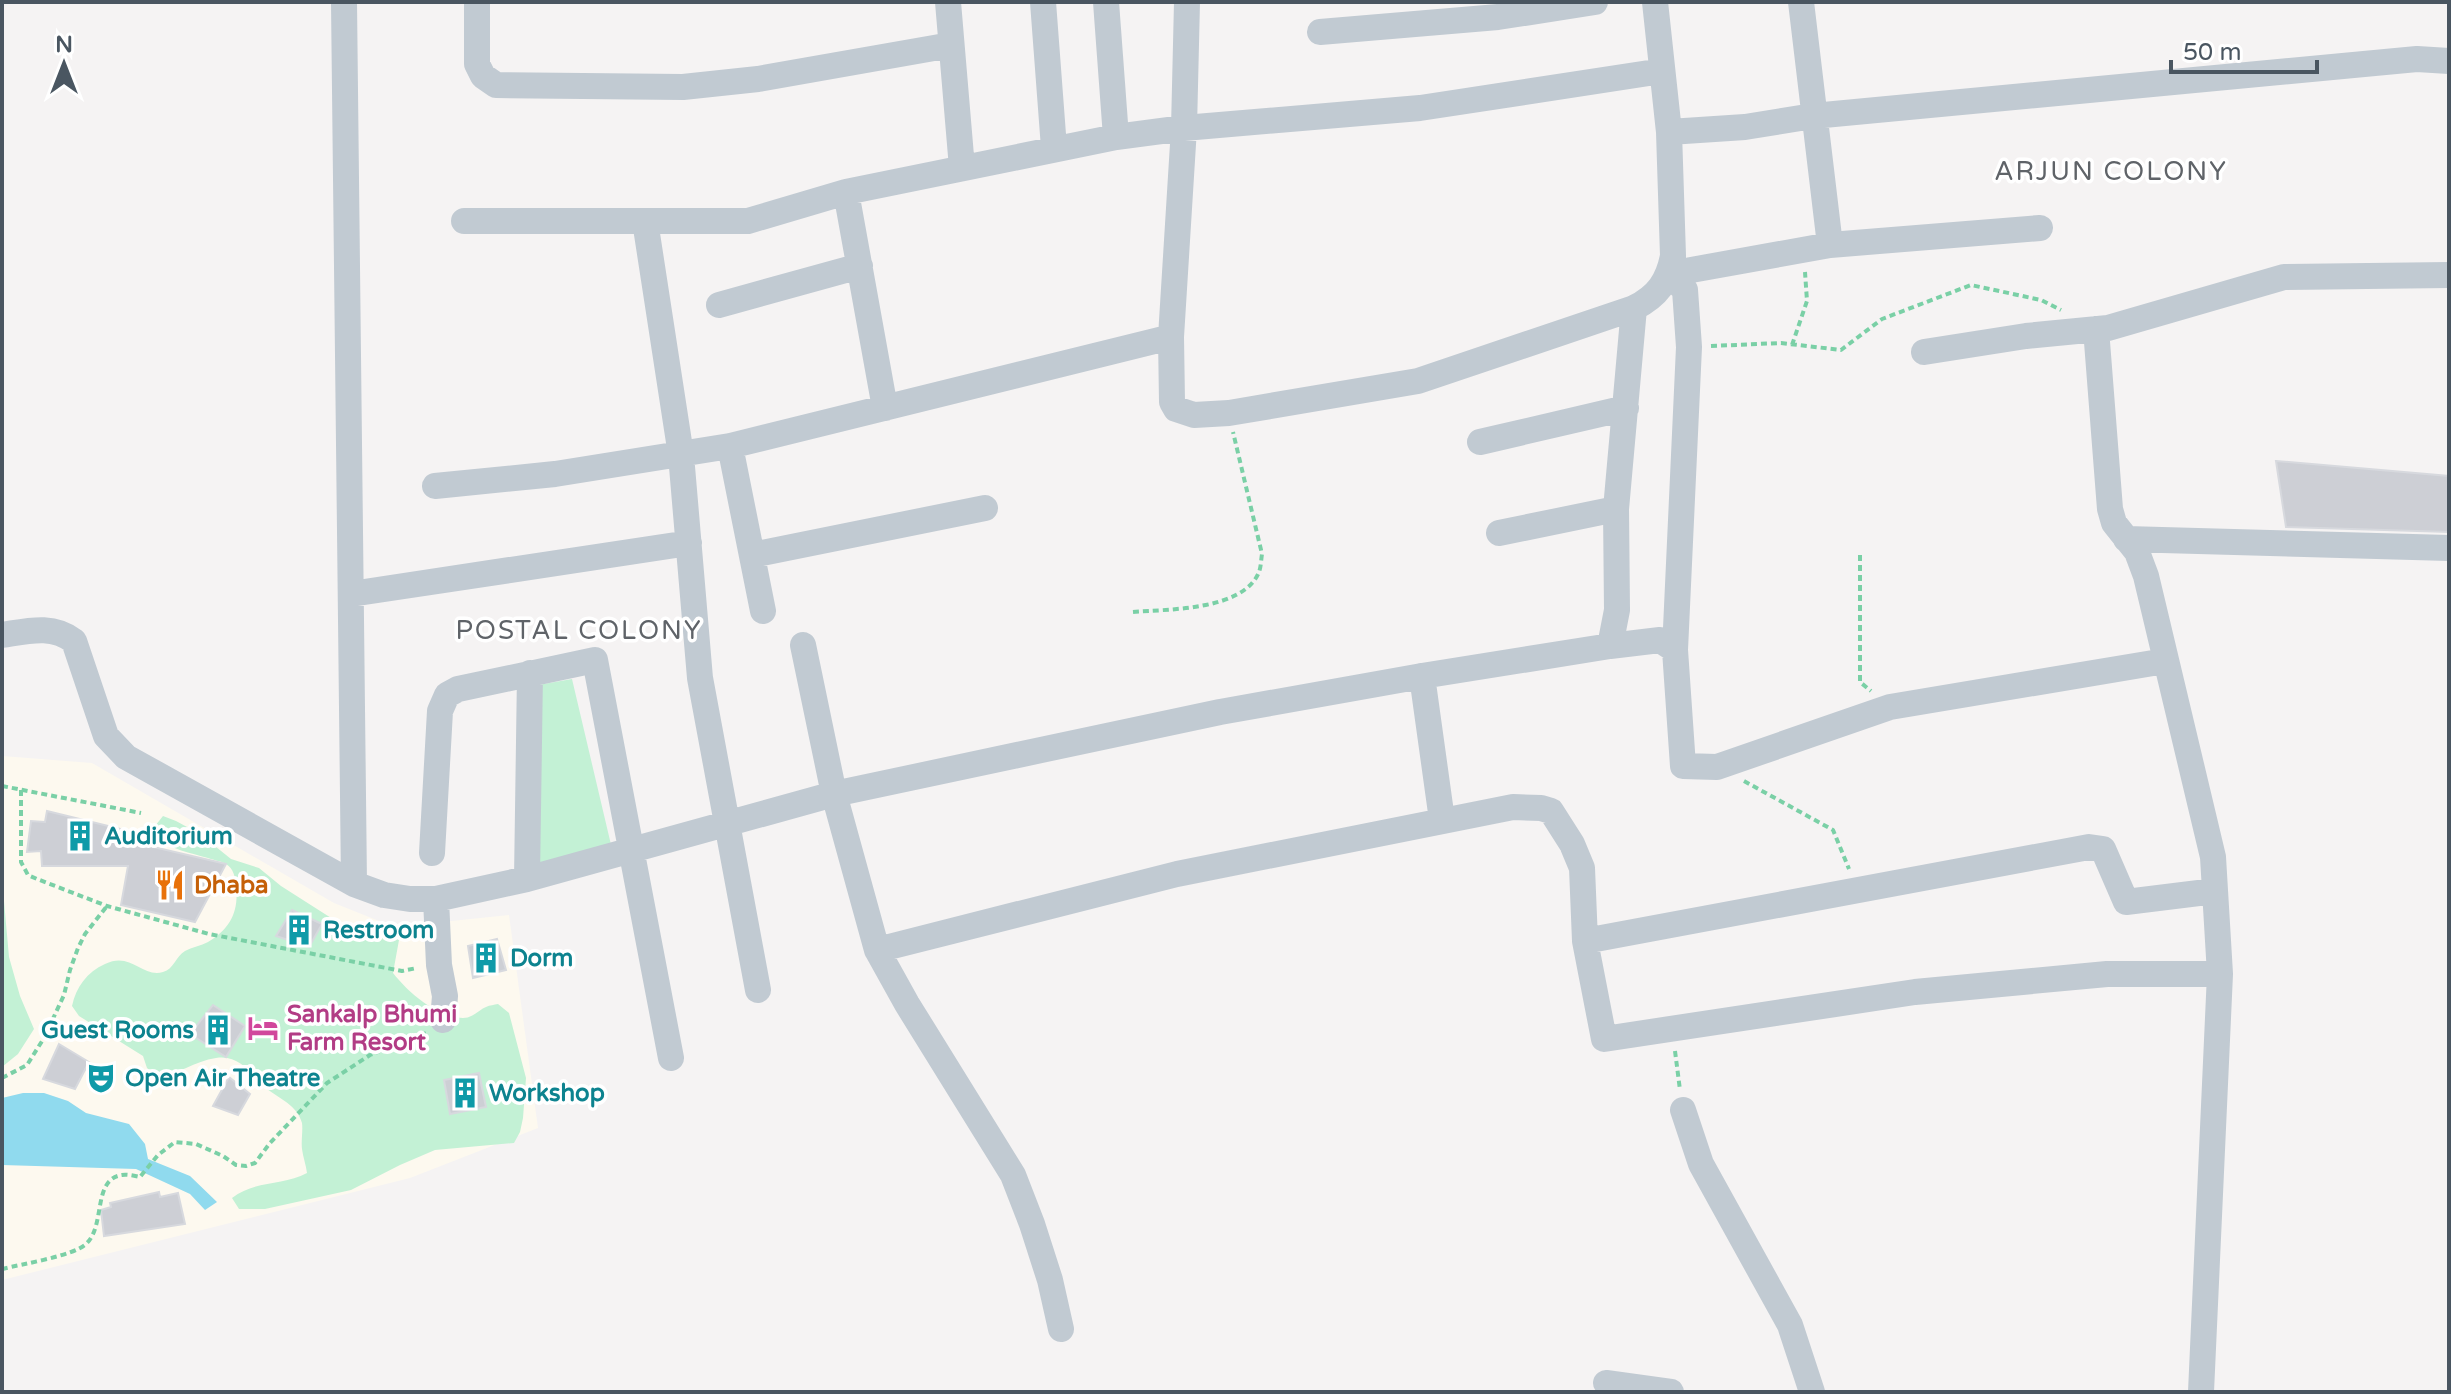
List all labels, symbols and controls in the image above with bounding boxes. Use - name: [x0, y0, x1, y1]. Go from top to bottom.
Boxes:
- north arrow: [24, 24, 104, 104]
- scale bar: [2171, 24, 2317, 74]
- text: N: [55, 32, 73, 58]
- text: 50 m: [2183, 38, 2241, 67]
- district label: ARJUN COLONY: [1994, 156, 2228, 187]
- district label: POSTAL COLONY: [455, 615, 703, 646]
- building icon: Auditorium: [63, 819, 97, 853]
- place label: Auditorium: [104, 822, 233, 851]
- restaurant icon: Dhaba: [153, 868, 187, 902]
- place label: Dhaba: [194, 871, 269, 900]
- building icon: Restroom: [282, 913, 316, 947]
- place label: Restroom: [323, 916, 434, 945]
- building icon: Dorm: [469, 941, 503, 975]
- place label: Dorm: [510, 944, 573, 973]
- place label: Sankalp Bhumi Farm Resort: [287, 1000, 457, 1057]
- hotel icon: Sankalp Bhumi Farm Resort: [246, 1011, 280, 1045]
- building icon: Guest Rooms: [201, 1013, 235, 1047]
- place label: Guest Rooms: [41, 1016, 194, 1045]
- theatre icon: Open Air Theatre: [84, 1061, 118, 1095]
- place label: Open Air Theatre: [125, 1064, 321, 1093]
- building icon: Workshop: [448, 1076, 482, 1110]
- place label: Workshop: [489, 1079, 605, 1108]

